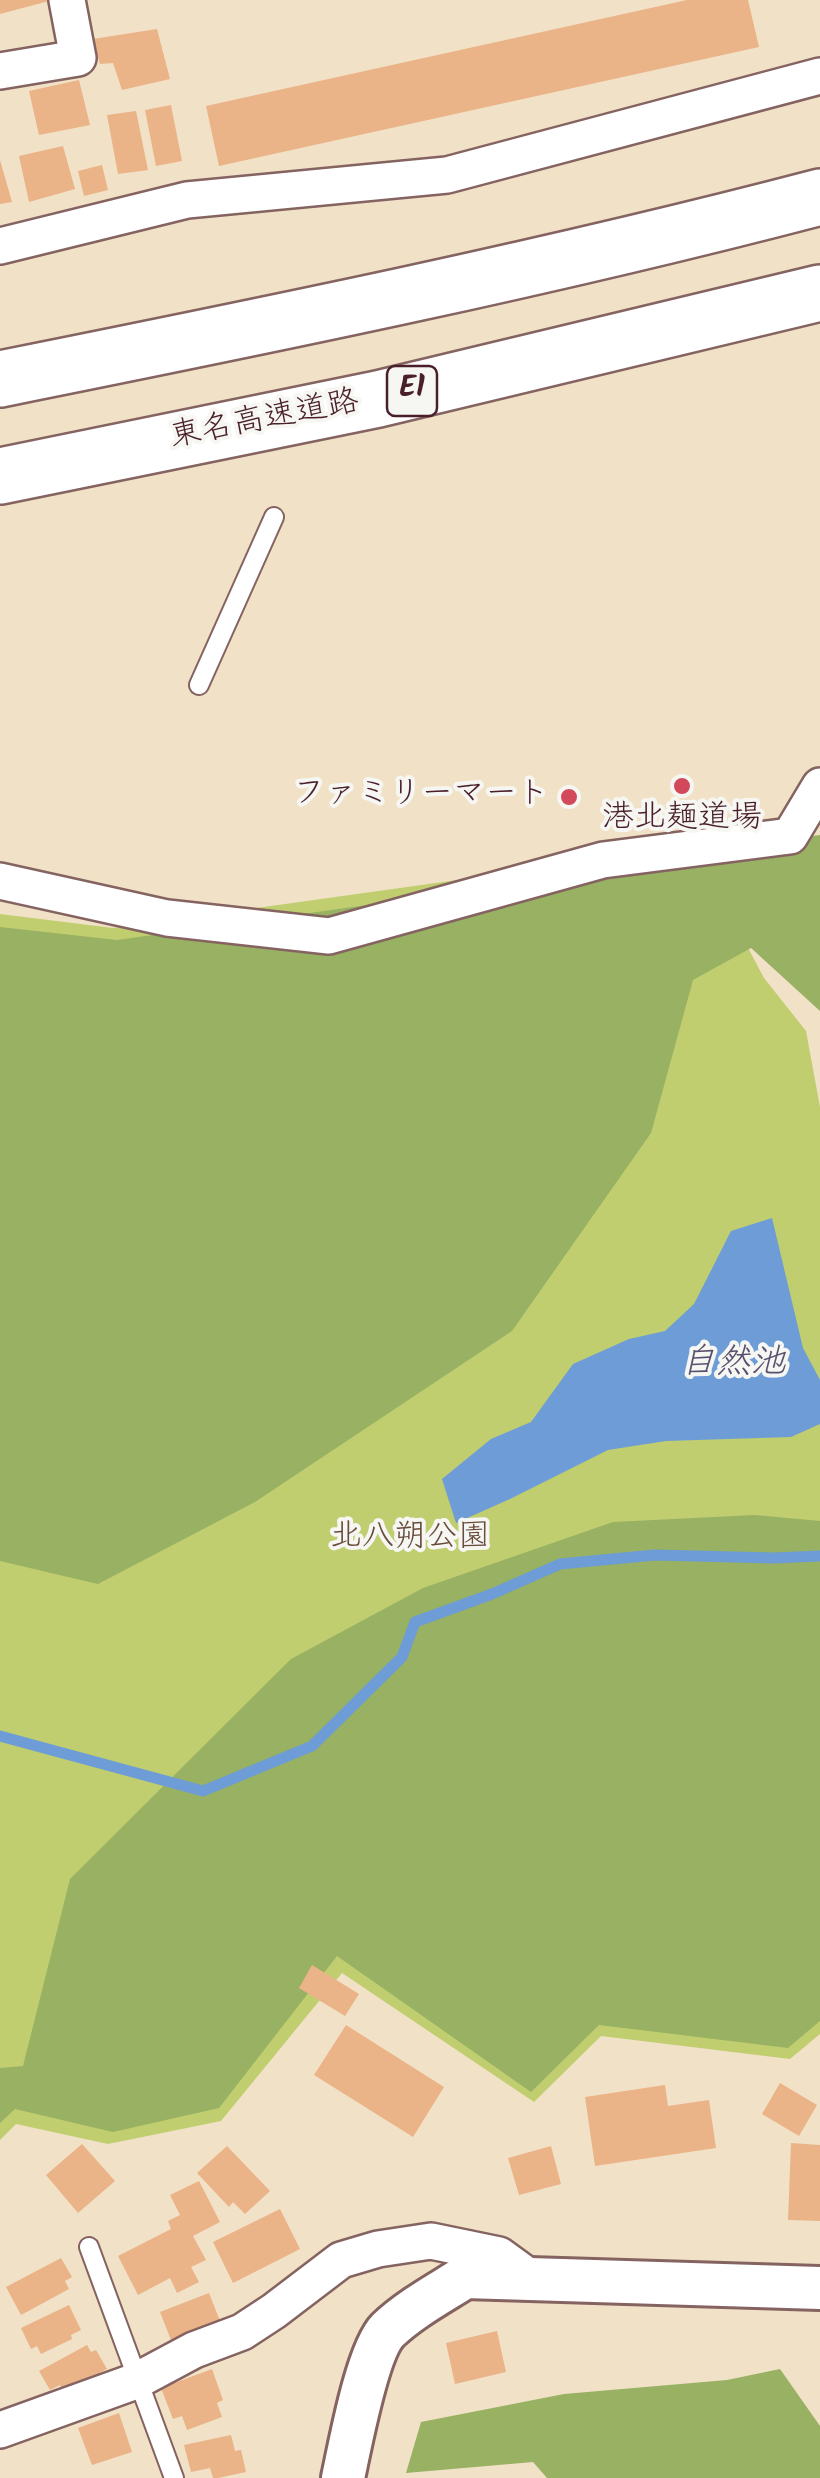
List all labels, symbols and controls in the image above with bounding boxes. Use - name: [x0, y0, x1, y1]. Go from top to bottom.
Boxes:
- road number: E1: [387, 366, 437, 416]
- street label: 東名高速道路: [167, 385, 363, 459]
- marker: 港北麺道場: [671, 775, 693, 797]
- place label: ファミリーマート: [293, 778, 549, 816]
- marker: ファミリーマート: [558, 786, 580, 808]
- place label: 港北麺道場: [602, 802, 762, 840]
- water label: 自然池: [681, 1345, 785, 1387]
- park label: 北八朔公園: [330, 1521, 490, 1559]

